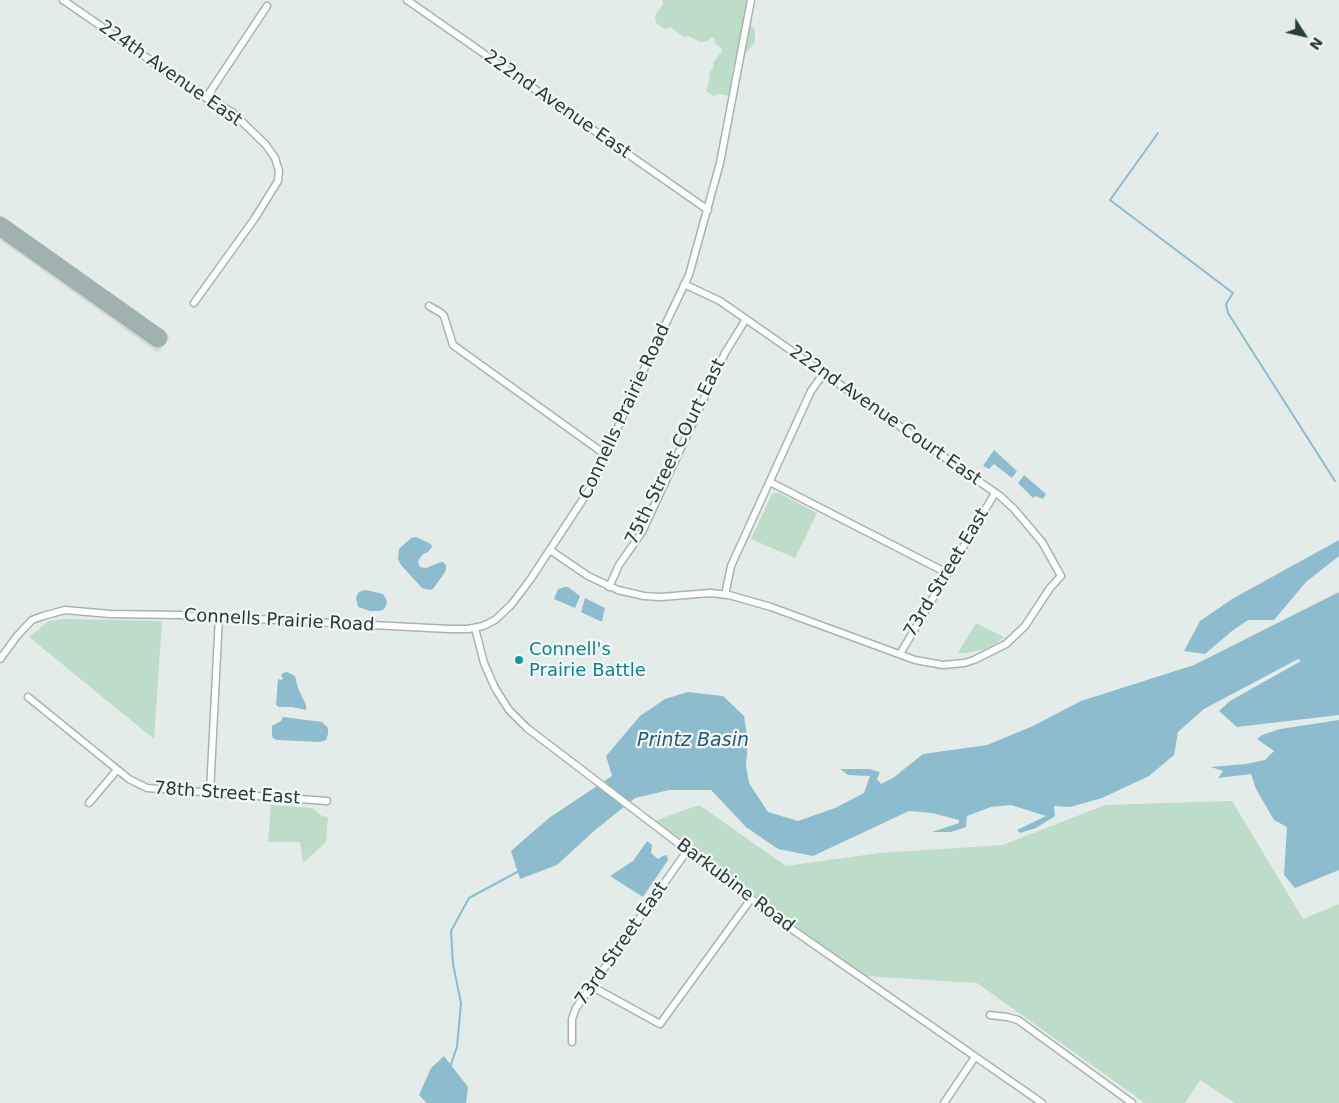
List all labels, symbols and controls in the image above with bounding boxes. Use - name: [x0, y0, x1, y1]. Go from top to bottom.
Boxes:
- north arrow: [1279, 10, 1329, 60]
- street label: 224th Avenue East: [94, 16, 246, 132]
- text: N: [1306, 34, 1326, 53]
- street label: 222nd Avenue East: [479, 46, 635, 164]
- street label: Connells Prairie Road: [575, 321, 675, 503]
- street label: 222nd Avenue Court East: [785, 341, 985, 491]
- street label: 75th Street COurt East: [621, 355, 731, 549]
- street label: 73rd Street East: [900, 505, 994, 641]
- street label: Connells Prairie Road: [183, 605, 375, 637]
- place label: Connell's Prairie Battle: [529, 639, 646, 682]
- marker: Connell's Prairie Battle: [513, 654, 525, 666]
- water label: Printz Basin: [637, 730, 749, 752]
- street label: 78th Street East: [153, 778, 301, 810]
- street label: Barkubine Road: [672, 835, 798, 937]
- street label: 73rd Street East: [571, 878, 673, 1010]

